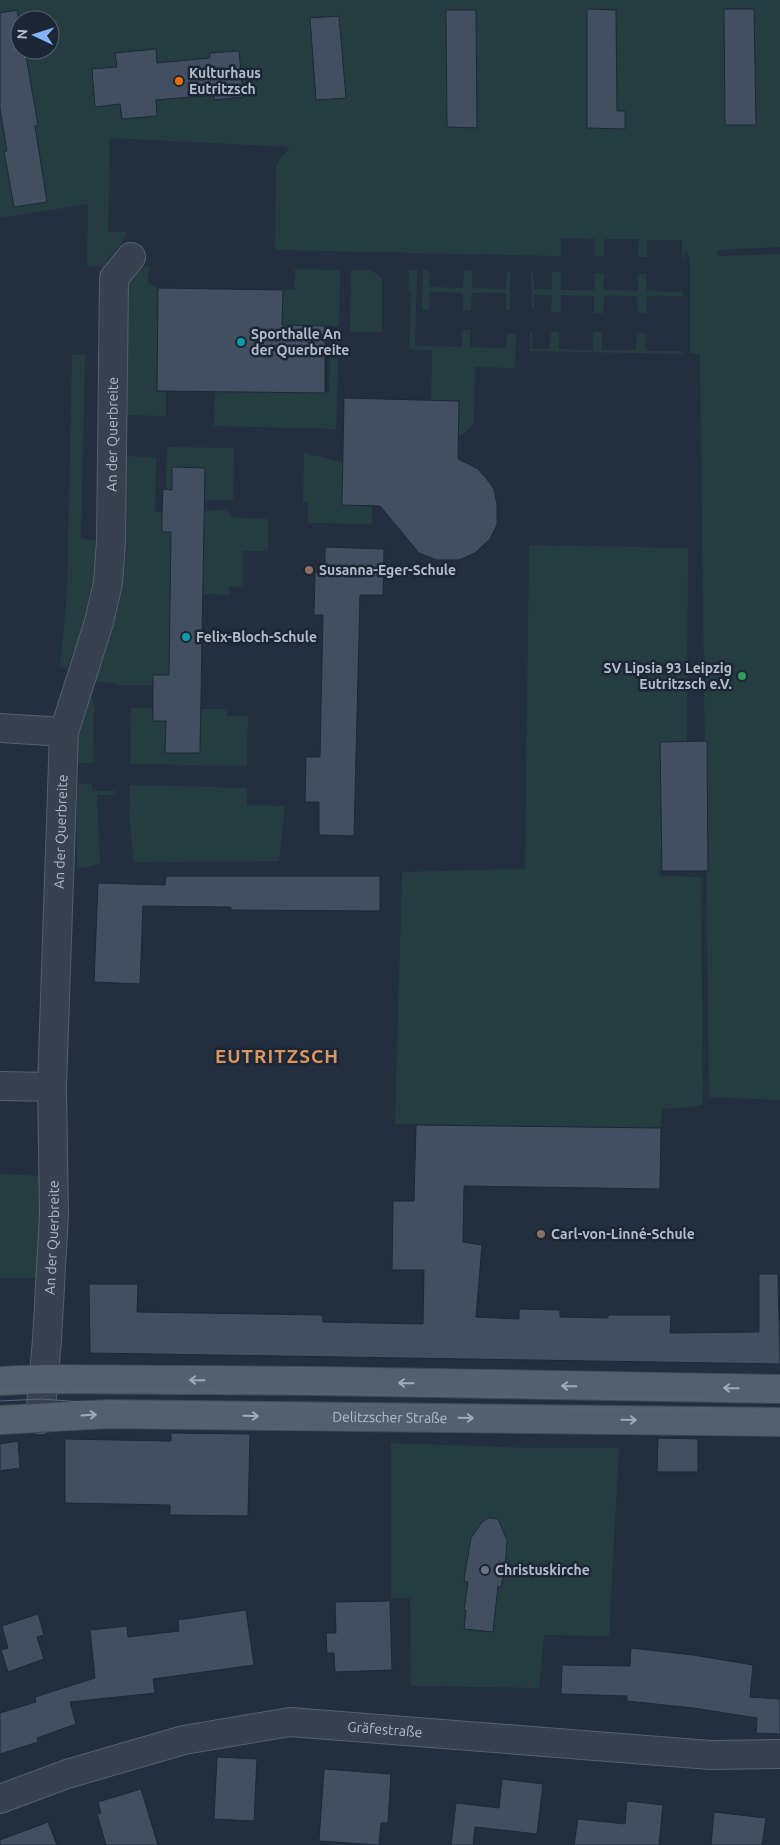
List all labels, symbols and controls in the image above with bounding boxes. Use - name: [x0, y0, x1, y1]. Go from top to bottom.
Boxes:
- north arrow: [10, 10, 60, 60]
- text: N: [14, 28, 30, 40]
- place label: Kulturhaus Eutritzsch: [189, 65, 261, 97]
- marker: Kulturhaus Eutritzsch: [173, 75, 185, 87]
- place label: Sporthalle An der Querbreite: [251, 326, 349, 358]
- marker: Sporthalle An der Querbreite: [235, 336, 247, 348]
- street label: An der Querbreite: [104, 377, 121, 492]
- place label: Susanna-Eger-Schule: [319, 562, 456, 578]
- marker: Susanna-Eger-Schule: [303, 564, 315, 576]
- place label: Felix-Bloch-Schule: [196, 629, 317, 645]
- marker: Felix-Bloch-Schule: [180, 631, 192, 643]
- place label: SV Lipsia 93 Leipzig Eutritzsch e.V.: [604, 660, 732, 692]
- marker: SV Lipsia 93 Leipzig Eutritzsch e.V.: [736, 670, 748, 682]
- street label: An der Querbreite: [51, 774, 71, 889]
- district label: EUTRITZSCH: [215, 1045, 339, 1067]
- street label: An der Querbreite: [42, 1180, 62, 1295]
- place label: Carl-von-Linné-Schule: [551, 1226, 695, 1242]
- marker: Carl-von-Linné-Schule: [535, 1228, 547, 1240]
- one-way arrow: [189, 1375, 206, 1385]
- one-way arrow: [399, 1378, 415, 1388]
- one-way arrow: [561, 1381, 577, 1390]
- one-way arrow: [724, 1383, 740, 1393]
- street label: Delitzscher Straße: [332, 1409, 447, 1426]
- one-way arrow: [80, 1410, 96, 1420]
- one-way arrow: [243, 1411, 259, 1420]
- one-way arrow: [458, 1413, 474, 1423]
- one-way arrow: [620, 1416, 636, 1425]
- place label: Christuskirche: [495, 1562, 590, 1578]
- marker: Christuskirche: [479, 1564, 491, 1576]
- street label: Gräfestraße: [347, 1719, 423, 1740]

